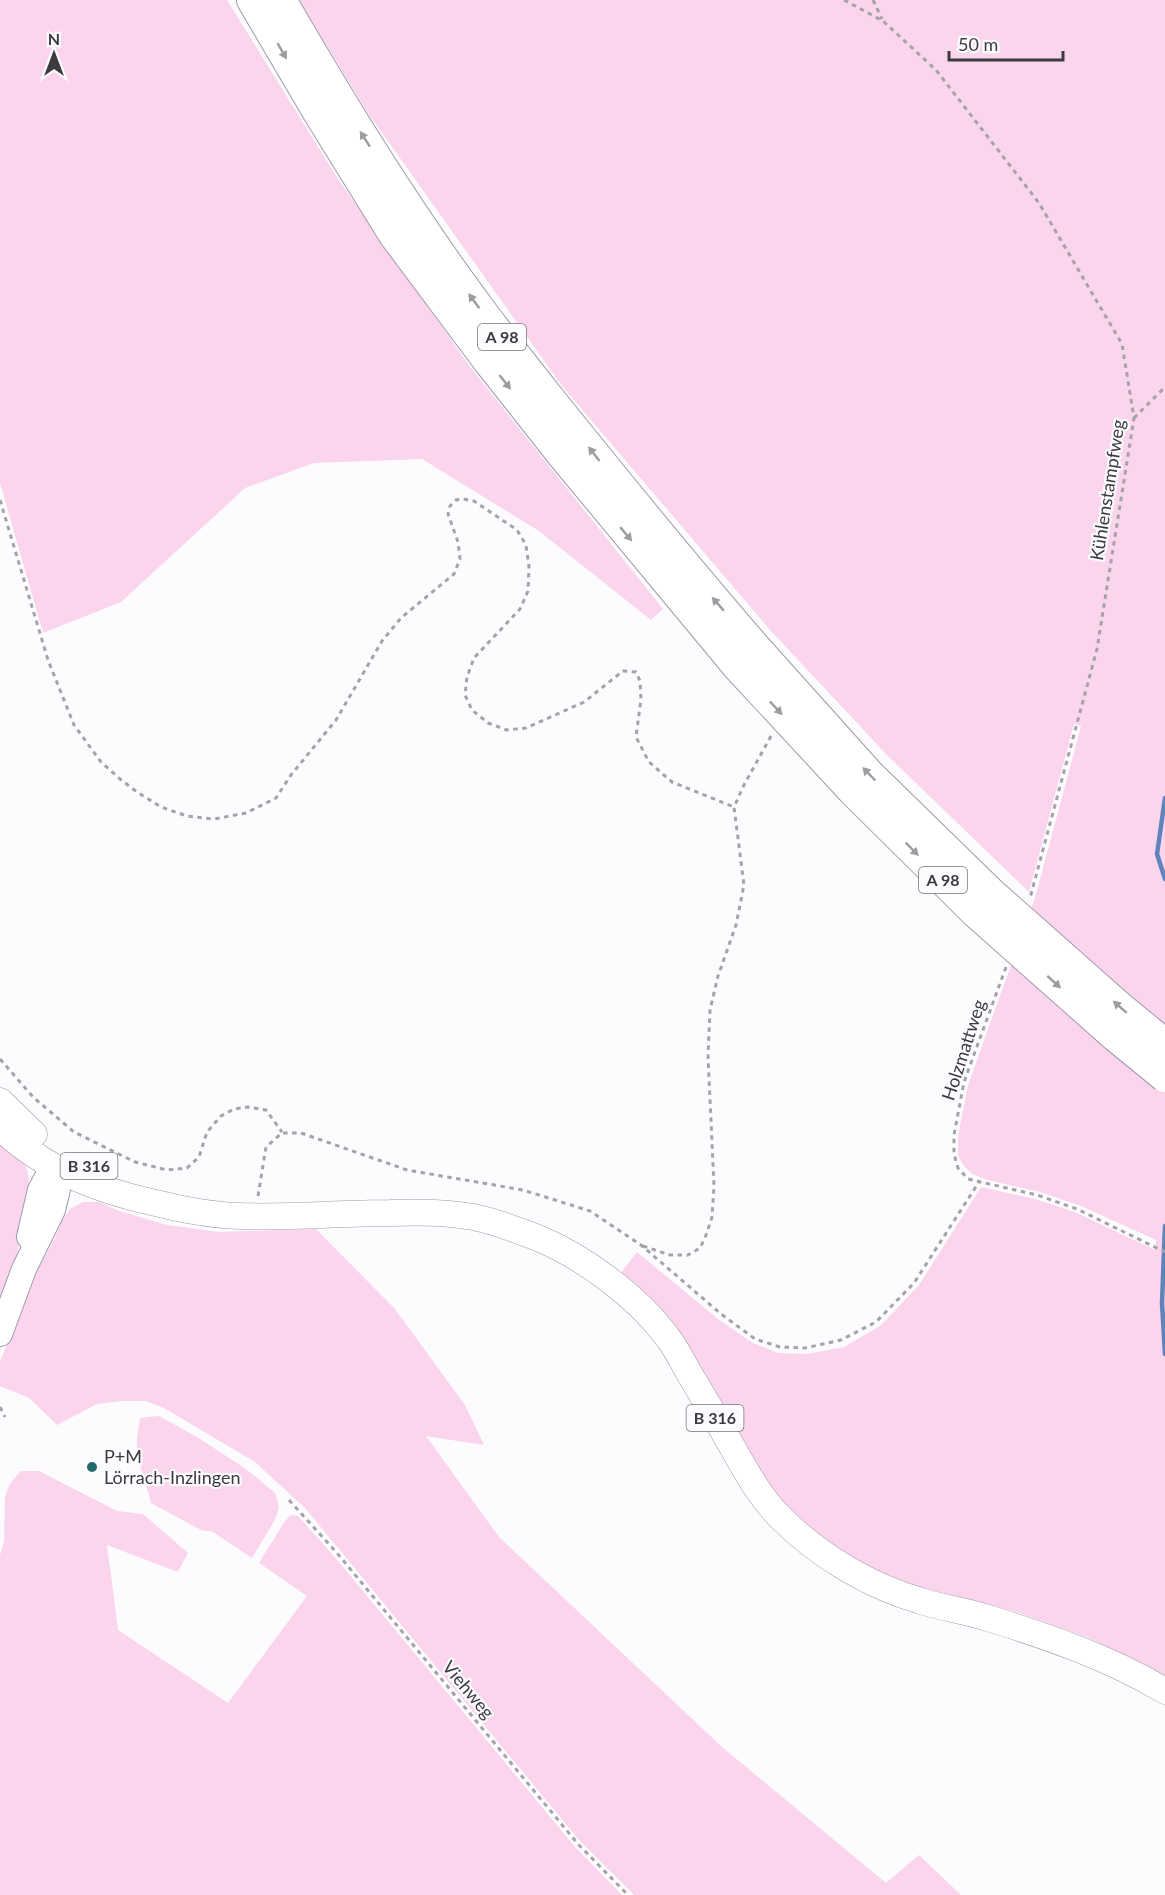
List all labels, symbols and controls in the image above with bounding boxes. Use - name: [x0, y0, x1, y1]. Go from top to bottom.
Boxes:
- north arrow: [24, 24, 84, 84]
- scale bar: [949, 24, 1063, 62]
- text: N: [48, 29, 60, 48]
- text: 50 m: [958, 33, 998, 55]
- one-way arrow: [276, 42, 286, 59]
- one-way arrow: [360, 131, 371, 147]
- one-way arrow: [468, 293, 480, 309]
- road number: A 98: [478, 324, 526, 350]
- one-way arrow: [498, 375, 510, 390]
- street label: Kühlenstampfweg: [1085, 418, 1129, 562]
- one-way arrow: [588, 446, 601, 462]
- one-way arrow: [620, 526, 633, 542]
- one-way arrow: [712, 597, 725, 612]
- one-way arrow: [769, 701, 783, 715]
- one-way arrow: [863, 767, 877, 781]
- one-way arrow: [904, 841, 918, 855]
- road number: A 98: [919, 867, 967, 893]
- one-way arrow: [1046, 975, 1061, 988]
- street label: Holzmattweg: [936, 996, 990, 1103]
- one-way arrow: [1113, 1001, 1128, 1014]
- road number: B 316: [60, 1153, 118, 1179]
- road number: B 316: [686, 1405, 744, 1431]
- place label: P+M Lörrach-Inzlingen: [104, 1445, 241, 1488]
- marker: P+M Lörrach-Inzlingen: [85, 1460, 99, 1474]
- street label: Viehweg: [438, 1656, 499, 1723]

